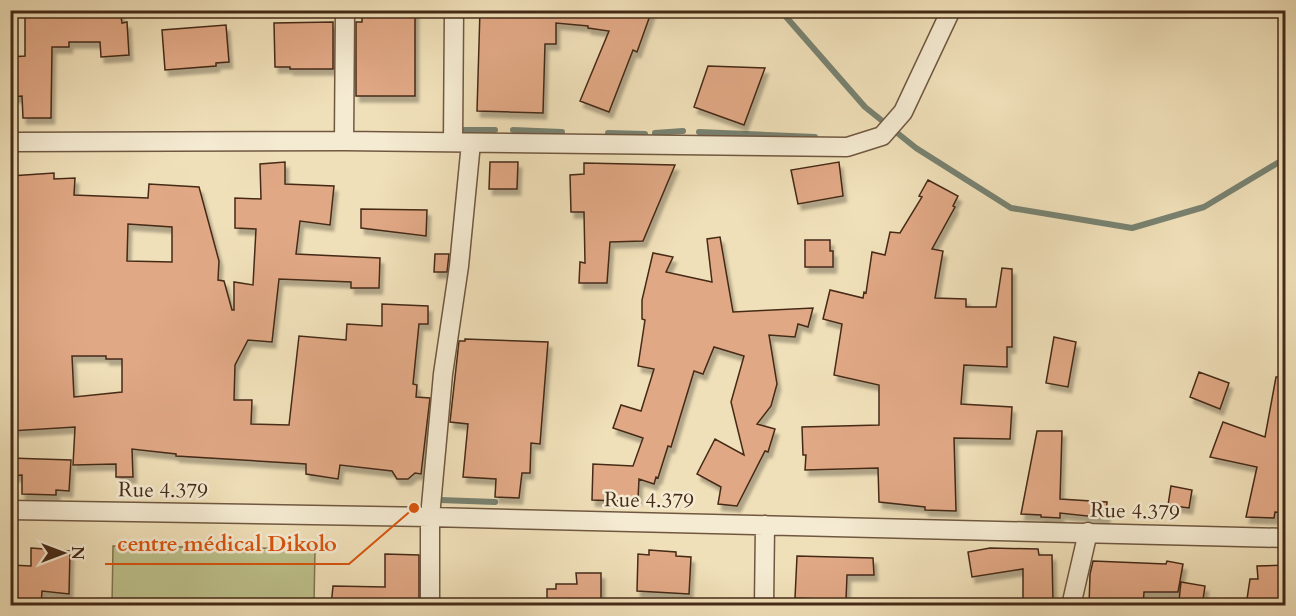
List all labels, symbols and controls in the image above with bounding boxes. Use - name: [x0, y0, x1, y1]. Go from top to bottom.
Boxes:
- street label: Rue 4.379: [118, 475, 208, 506]
- street label: Rue 4.379: [604, 485, 694, 516]
- street label: Rue 4.379: [1090, 495, 1181, 528]
- north arrow: [33, 523, 93, 583]
- callout: centre médical Dikolo: [105, 524, 349, 564]
- text: centre médical Dikolo: [117, 529, 337, 559]
- text: N: [66, 546, 88, 560]

